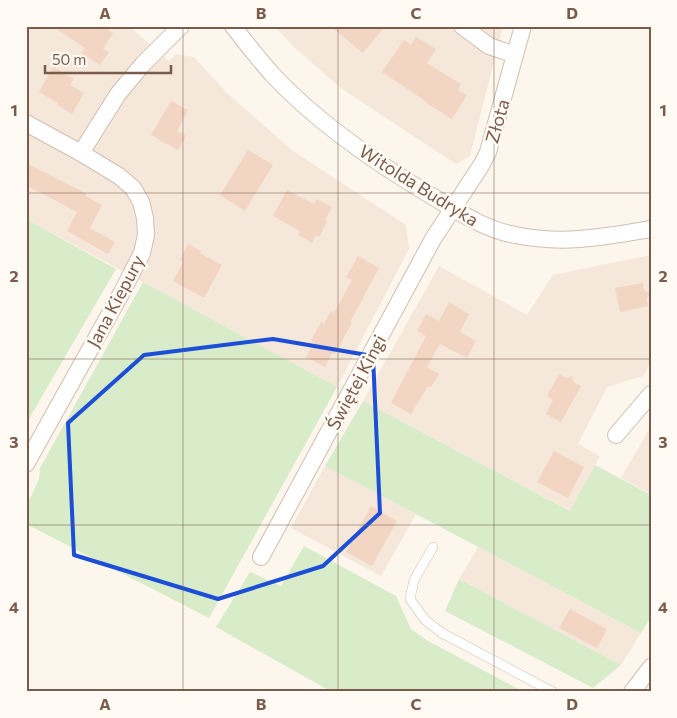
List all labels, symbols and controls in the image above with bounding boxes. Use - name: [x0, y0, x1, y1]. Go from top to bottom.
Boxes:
- text: A: [99, 3, 111, 22]
- text: B: [256, 3, 267, 22]
- text: C: [411, 3, 422, 22]
- text: D: [566, 3, 578, 22]
- scale bar: [45, 42, 171, 74]
- text: 50 m: [52, 50, 86, 68]
- street label: Złota: [480, 96, 514, 146]
- text: 1: [10, 100, 18, 119]
- text: 1: [659, 100, 667, 119]
- street label: Witolda Budryka: [355, 139, 483, 231]
- street label: Jana Kiepury: [82, 251, 148, 351]
- text: 2: [9, 266, 19, 285]
- text: 2: [658, 266, 668, 285]
- street label: Świętej Kingi: [322, 331, 390, 433]
- text: 3: [9, 432, 19, 451]
- text: 3: [658, 432, 668, 451]
- text: 4: [9, 597, 19, 616]
- text: 4: [658, 597, 668, 616]
- text: A: [99, 694, 111, 713]
- text: B: [256, 694, 267, 713]
- text: C: [411, 694, 422, 713]
- text: D: [566, 694, 578, 713]

